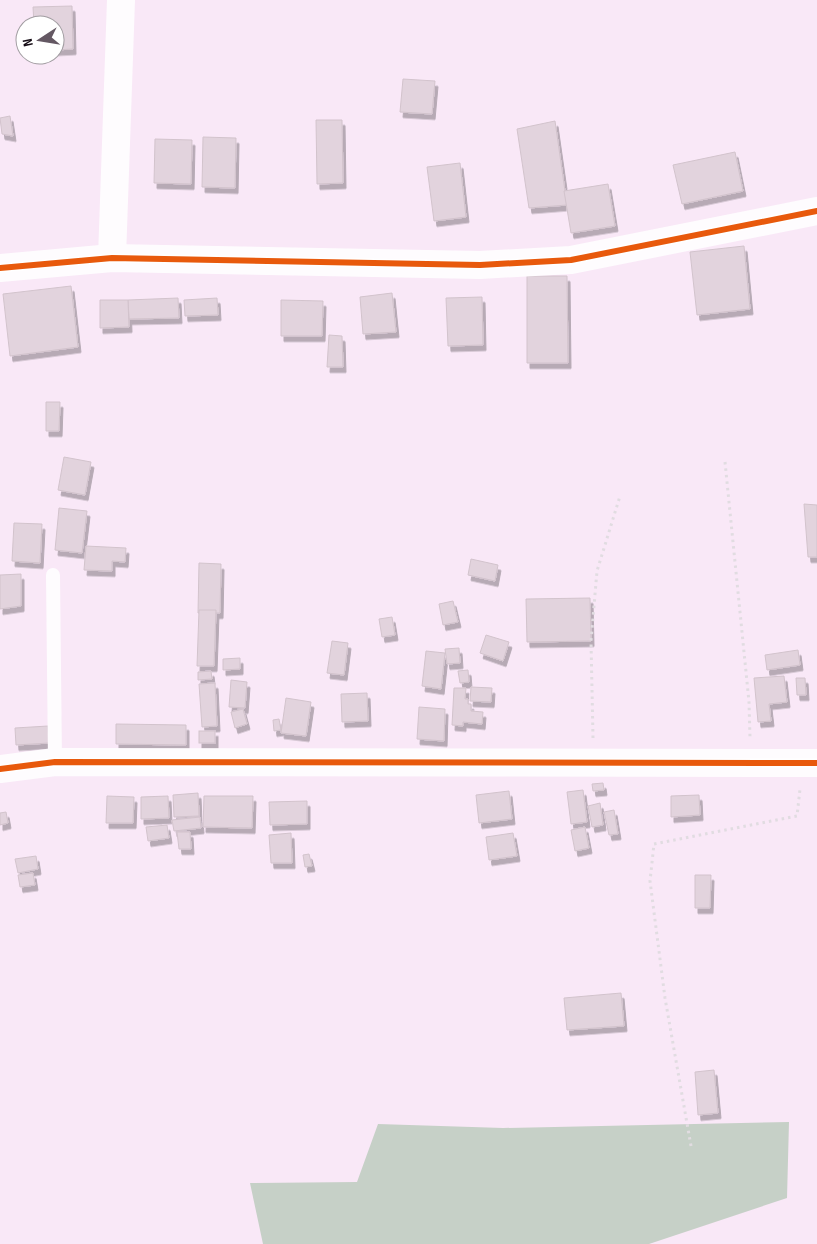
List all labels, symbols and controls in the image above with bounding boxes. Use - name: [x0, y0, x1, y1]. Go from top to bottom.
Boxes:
- north arrow: [15, 15, 65, 65]
- text: N: [19, 37, 37, 48]

